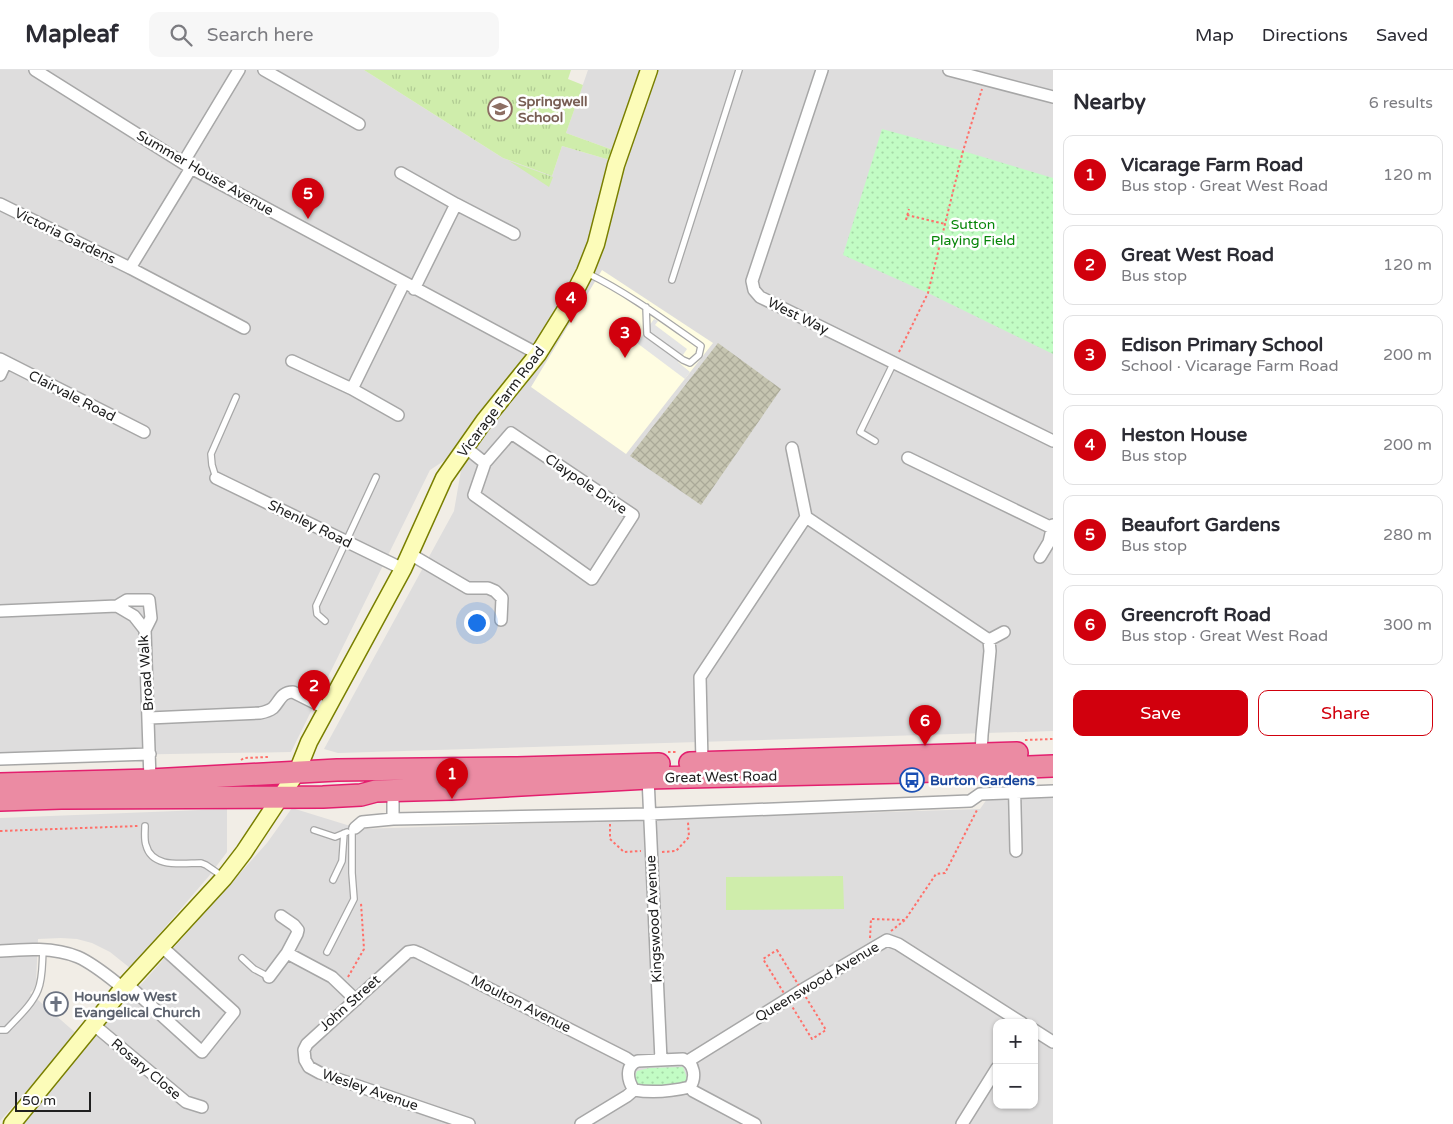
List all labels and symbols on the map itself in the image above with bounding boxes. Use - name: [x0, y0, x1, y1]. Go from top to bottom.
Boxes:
- place label: Springwell School: [518, 93, 587, 126]
- school or university icon: Springwell School: [487, 96, 513, 122]
- street label: Summer House Avenue: [133, 127, 277, 219]
- pin: 5: [292, 178, 324, 219]
- street label: Victoria Gardens: [12, 204, 119, 268]
- park label: Sutton Playing Field: [931, 216, 1015, 249]
- pin: 4: [555, 282, 587, 323]
- street label: West Way: [765, 294, 832, 338]
- pin: 3: [609, 317, 641, 358]
- street label: Vicarage Farm Road: [454, 343, 548, 461]
- street label: Clairvale Road: [26, 367, 118, 425]
- street label: Claypole Drive: [542, 450, 630, 518]
- street label: Shenley Road: [265, 496, 355, 552]
- your location: [464, 610, 490, 636]
- street label: Broad Walk: [135, 634, 157, 712]
- pin: 2: [298, 670, 330, 711]
- pin: 6: [909, 705, 941, 746]
- pin: 1: [436, 758, 468, 799]
- bus stop icon: Burton Gardens: [899, 767, 925, 793]
- street label: Great West Road: [665, 768, 777, 786]
- place label: Burton Gardens: [930, 772, 1035, 789]
- street label: Kingswood Avenue: [642, 855, 666, 983]
- street label: Queenswood Avenue: [752, 938, 882, 1026]
- street label: John Street: [316, 971, 384, 1035]
- street label: Moulton Avenue: [468, 971, 574, 1037]
- place label: Hounslow West Evangelical Church: [74, 988, 201, 1021]
- church icon: Hounslow West Evangelical Church: [43, 991, 69, 1017]
- street label: Rosary Close: [108, 1035, 184, 1103]
- street label: Wesley Avenue: [320, 1066, 420, 1114]
- scale bar: [15, 1089, 91, 1112]

